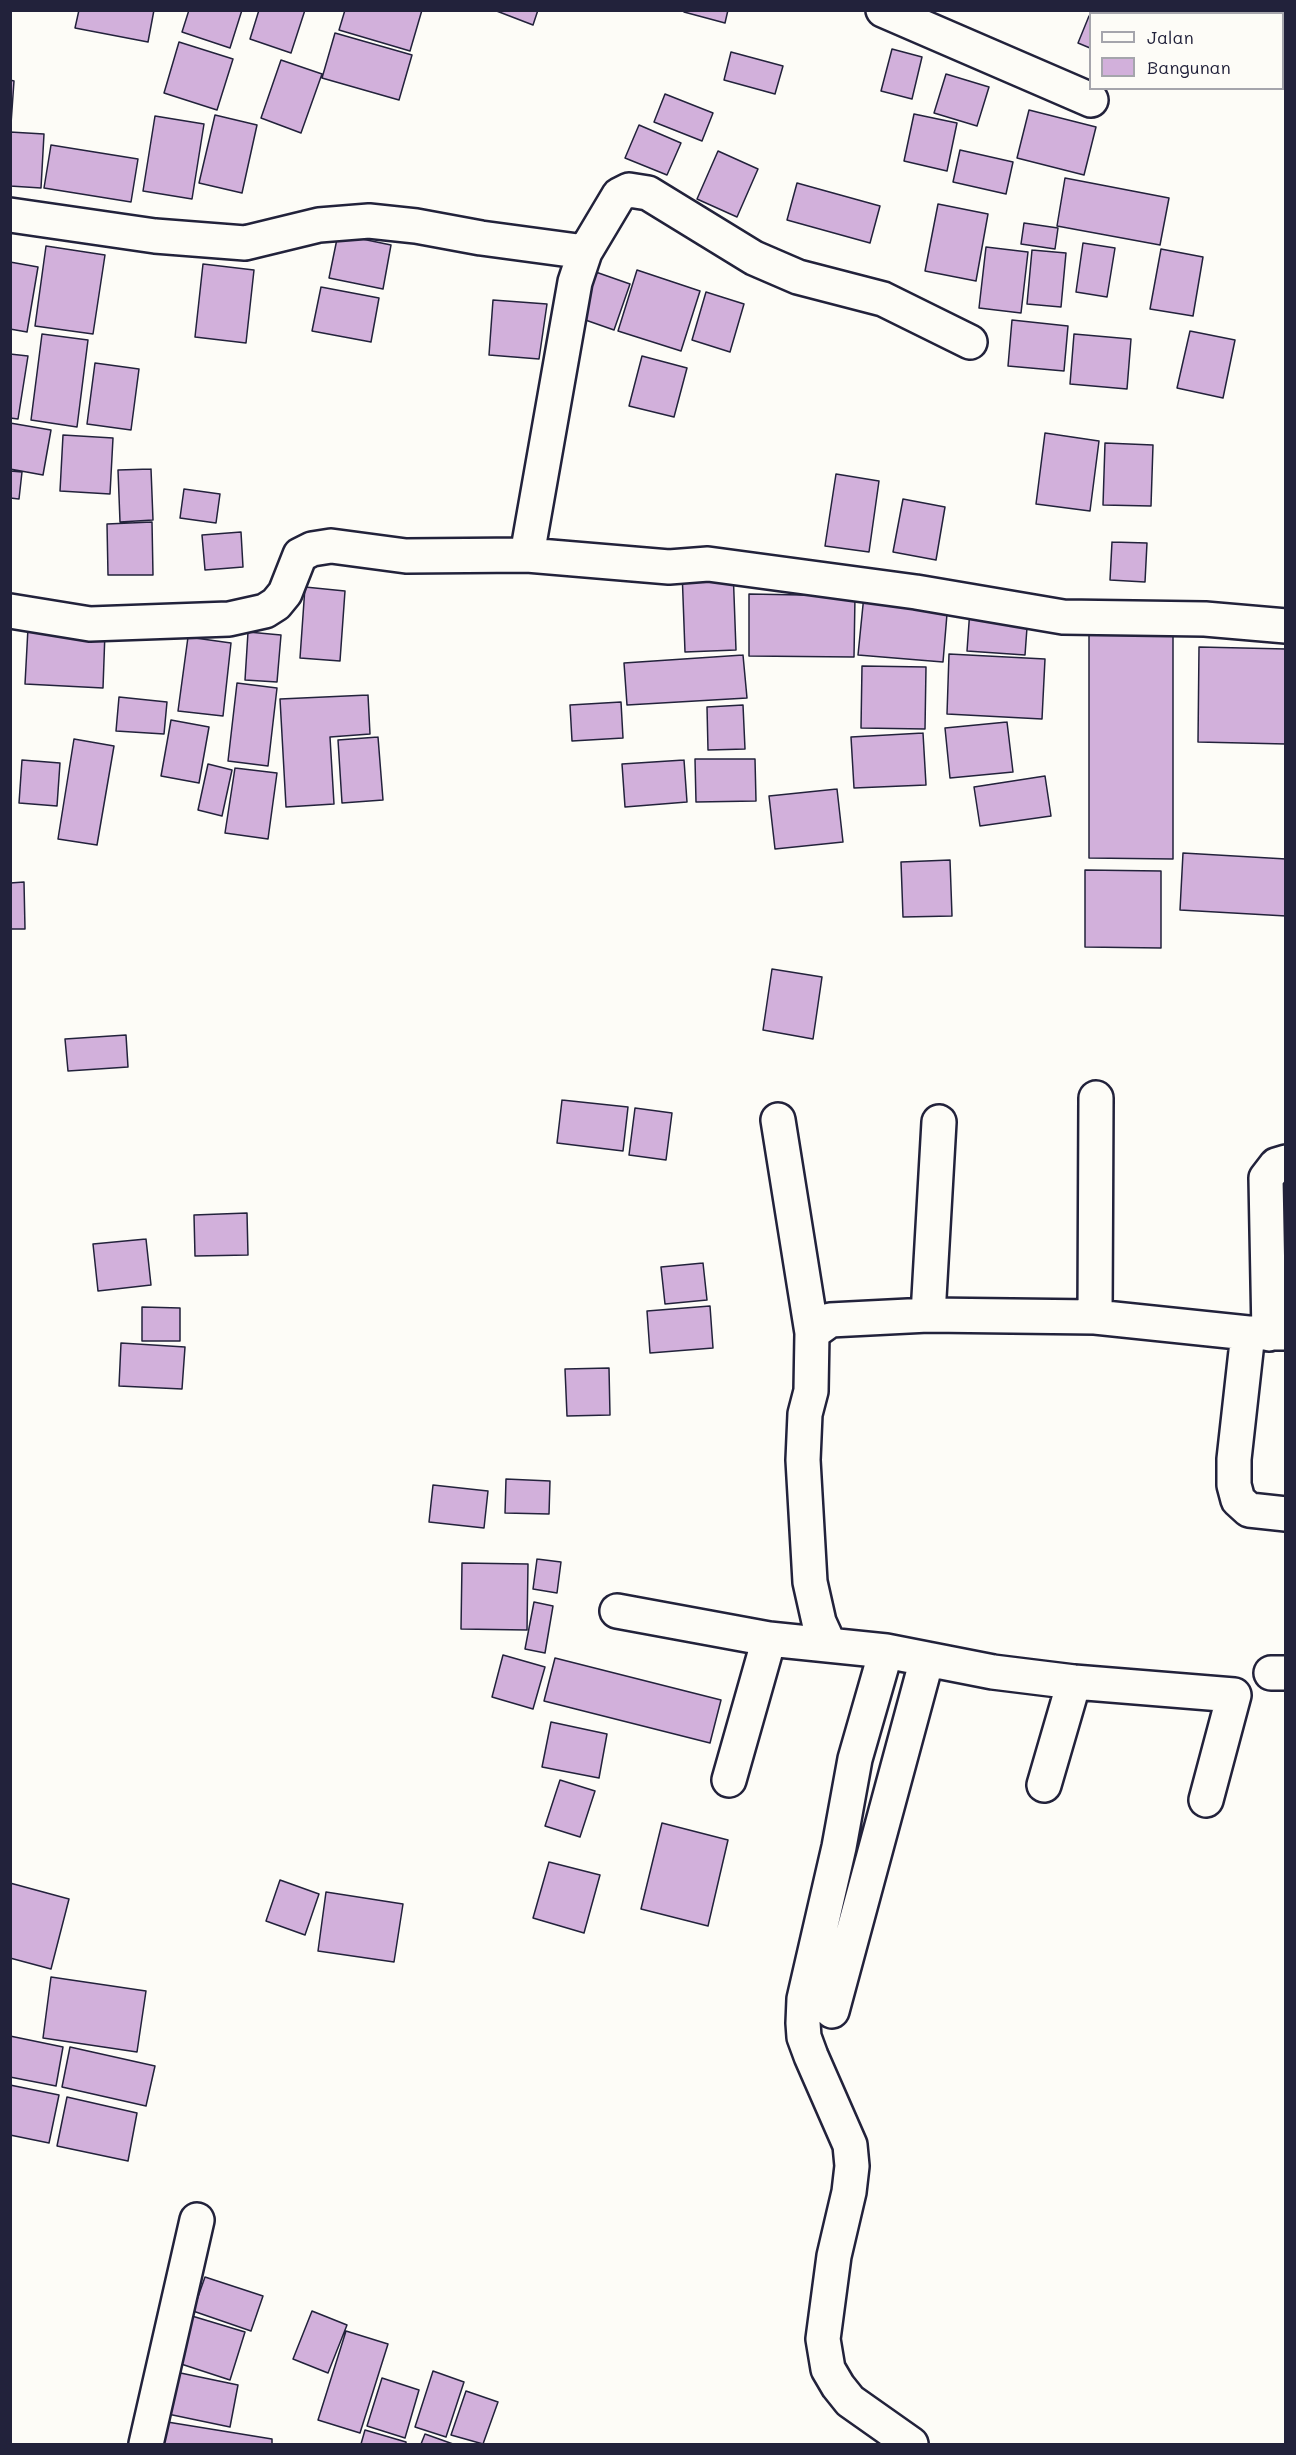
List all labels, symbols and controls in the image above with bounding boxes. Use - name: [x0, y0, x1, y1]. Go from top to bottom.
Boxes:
- legend: [1089, 12, 1284, 90]
- text: Jalan: [1147, 25, 1194, 49]
- text: Bangunan: [1147, 55, 1231, 79]

